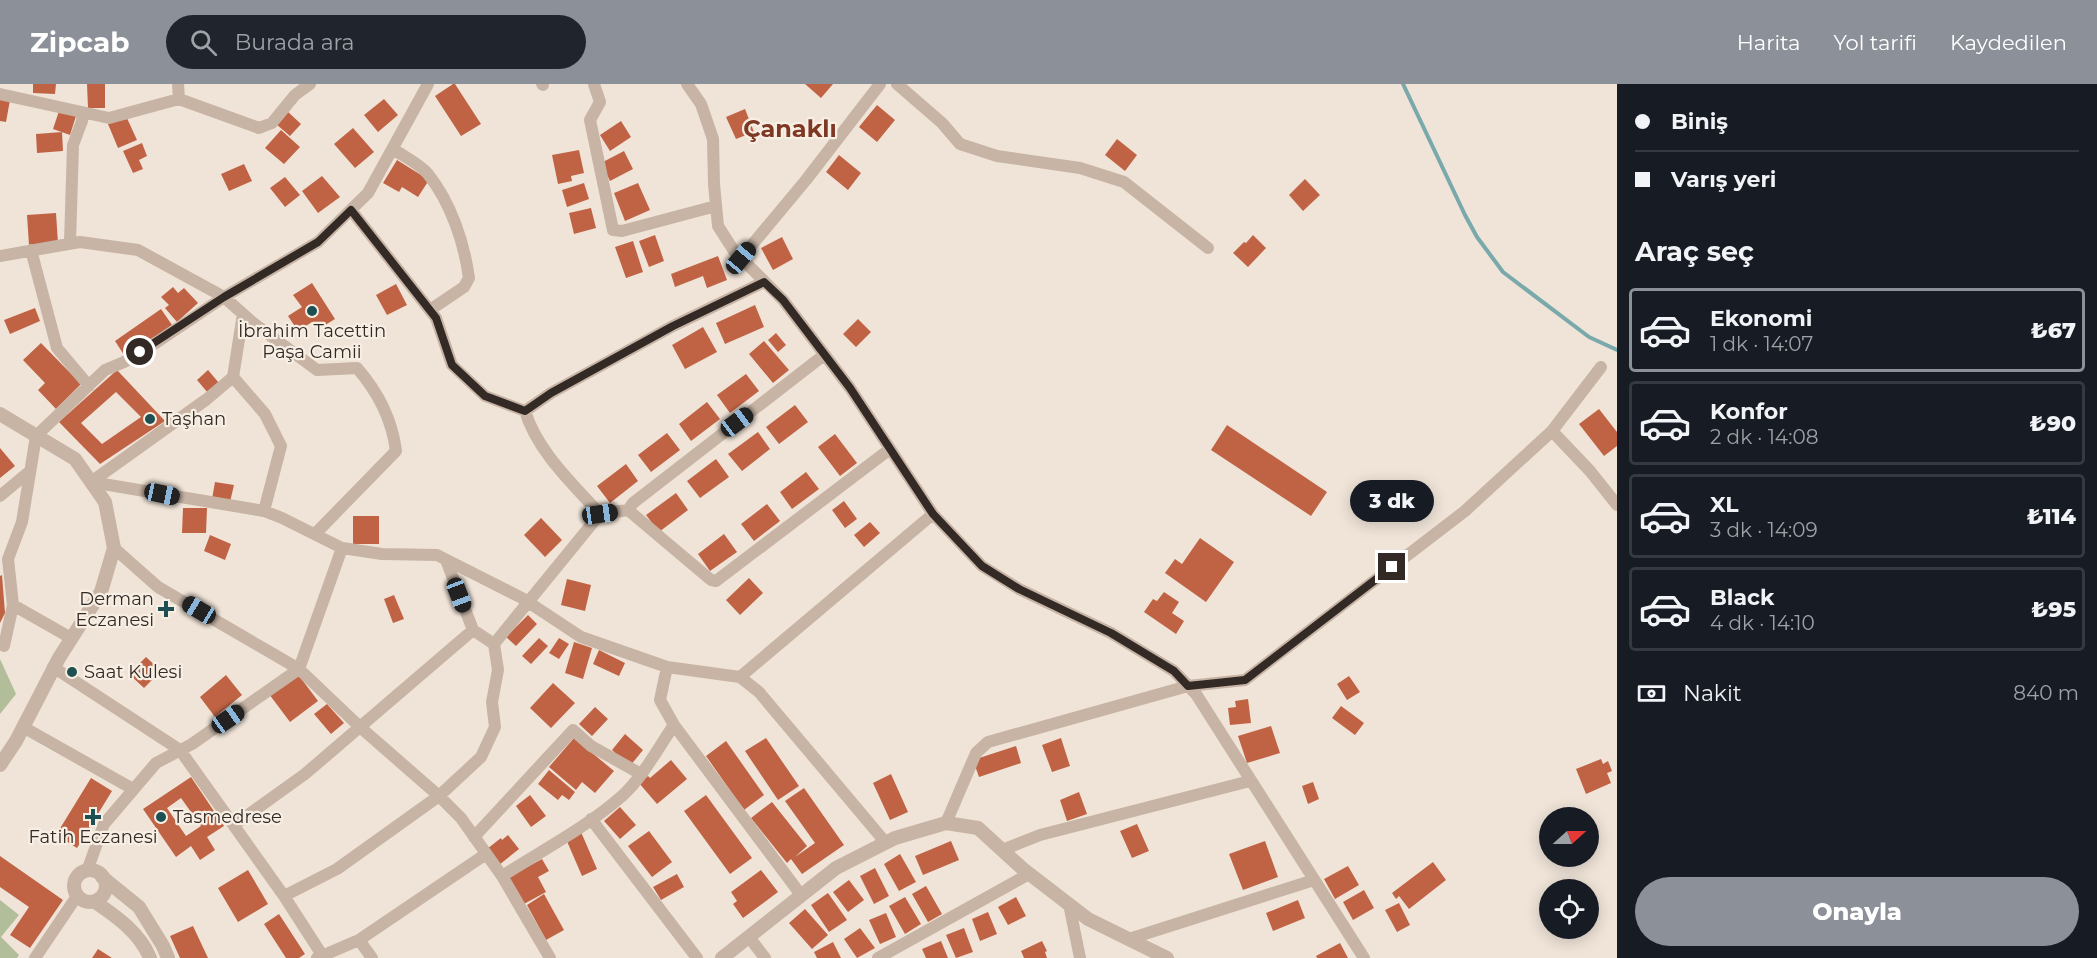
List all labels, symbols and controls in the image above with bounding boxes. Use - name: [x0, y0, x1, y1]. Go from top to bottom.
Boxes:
- search box: [166, 15, 586, 69]
- text: Zipcab: [30, 25, 130, 59]
- icon: search: [187, 26, 220, 59]
- text: Burada ara: [235, 29, 355, 56]
- text: Harita: [1737, 30, 1800, 55]
- text: Yol tarifi: [1833, 30, 1917, 55]
- text: Kaydedilen: [1950, 30, 2067, 55]
- text: Biniş: [1671, 108, 1728, 135]
- district label: Çanaklı: [743, 114, 837, 143]
- text: Varış yeri: [1671, 166, 1776, 193]
- text: Araç seç: [1635, 235, 1754, 268]
- car: [723, 238, 759, 278]
- icon: car: [1638, 303, 1692, 357]
- marker: İbrahim Tacettin Paşa Camii: [305, 304, 319, 318]
- text: Ekonomi: [1710, 305, 1812, 332]
- text: ₺67: [2031, 317, 2076, 344]
- place label: İbrahim Tacettin Paşa Camii: [238, 320, 386, 363]
- text: 1 dk · 14:07: [1710, 332, 1813, 356]
- route start: [126, 338, 153, 365]
- icon: car: [1638, 396, 1692, 450]
- text: Konfor: [1710, 398, 1788, 425]
- car: [717, 404, 757, 440]
- place label: Taşhan: [162, 408, 226, 430]
- text: ₺90: [2030, 410, 2076, 437]
- marker: Taşhan: [143, 412, 157, 426]
- text: 2 dk · 14:08: [1710, 425, 1818, 449]
- callout: 3 dk: [1350, 480, 1434, 522]
- car: [143, 481, 181, 507]
- text: 3 dk: [1369, 489, 1415, 513]
- icon: car: [1638, 489, 1692, 543]
- text: XL: [1710, 491, 1739, 518]
- car: [581, 503, 619, 525]
- text: ₺114: [2027, 503, 2076, 530]
- text: 3 dk · 14:09: [1710, 518, 1818, 542]
- route end: [1378, 553, 1405, 580]
- car: [444, 575, 474, 615]
- icon: car: [1638, 582, 1692, 636]
- text: Black: [1710, 584, 1774, 611]
- place label: Derman Eczanesi: [76, 588, 154, 631]
- car: [179, 593, 219, 627]
- text: ₺95: [2031, 596, 2076, 623]
- marker: Derman Eczanesi: [159, 602, 173, 616]
- text: 4 dk · 14:10: [1710, 611, 1815, 635]
- place label: Saat Kulesi: [84, 661, 182, 683]
- marker: Saat Kulesi: [65, 665, 79, 679]
- icon: cash: [1635, 677, 1668, 710]
- text: Nakit: [1683, 680, 1742, 707]
- text: 840 m: [2013, 681, 2079, 705]
- car: [208, 701, 248, 737]
- place label: Tasmedrese: [173, 806, 282, 828]
- north arrow: [1539, 807, 1599, 867]
- map controls: [1539, 807, 1599, 939]
- marker: Fatih Eczanesi: [86, 810, 100, 824]
- marker: Tasmedrese: [154, 810, 168, 824]
- place label: Fatih Eczanesi: [28, 826, 158, 848]
- button: Onayla: [1635, 877, 2079, 946]
- button: locate: [1539, 879, 1599, 939]

